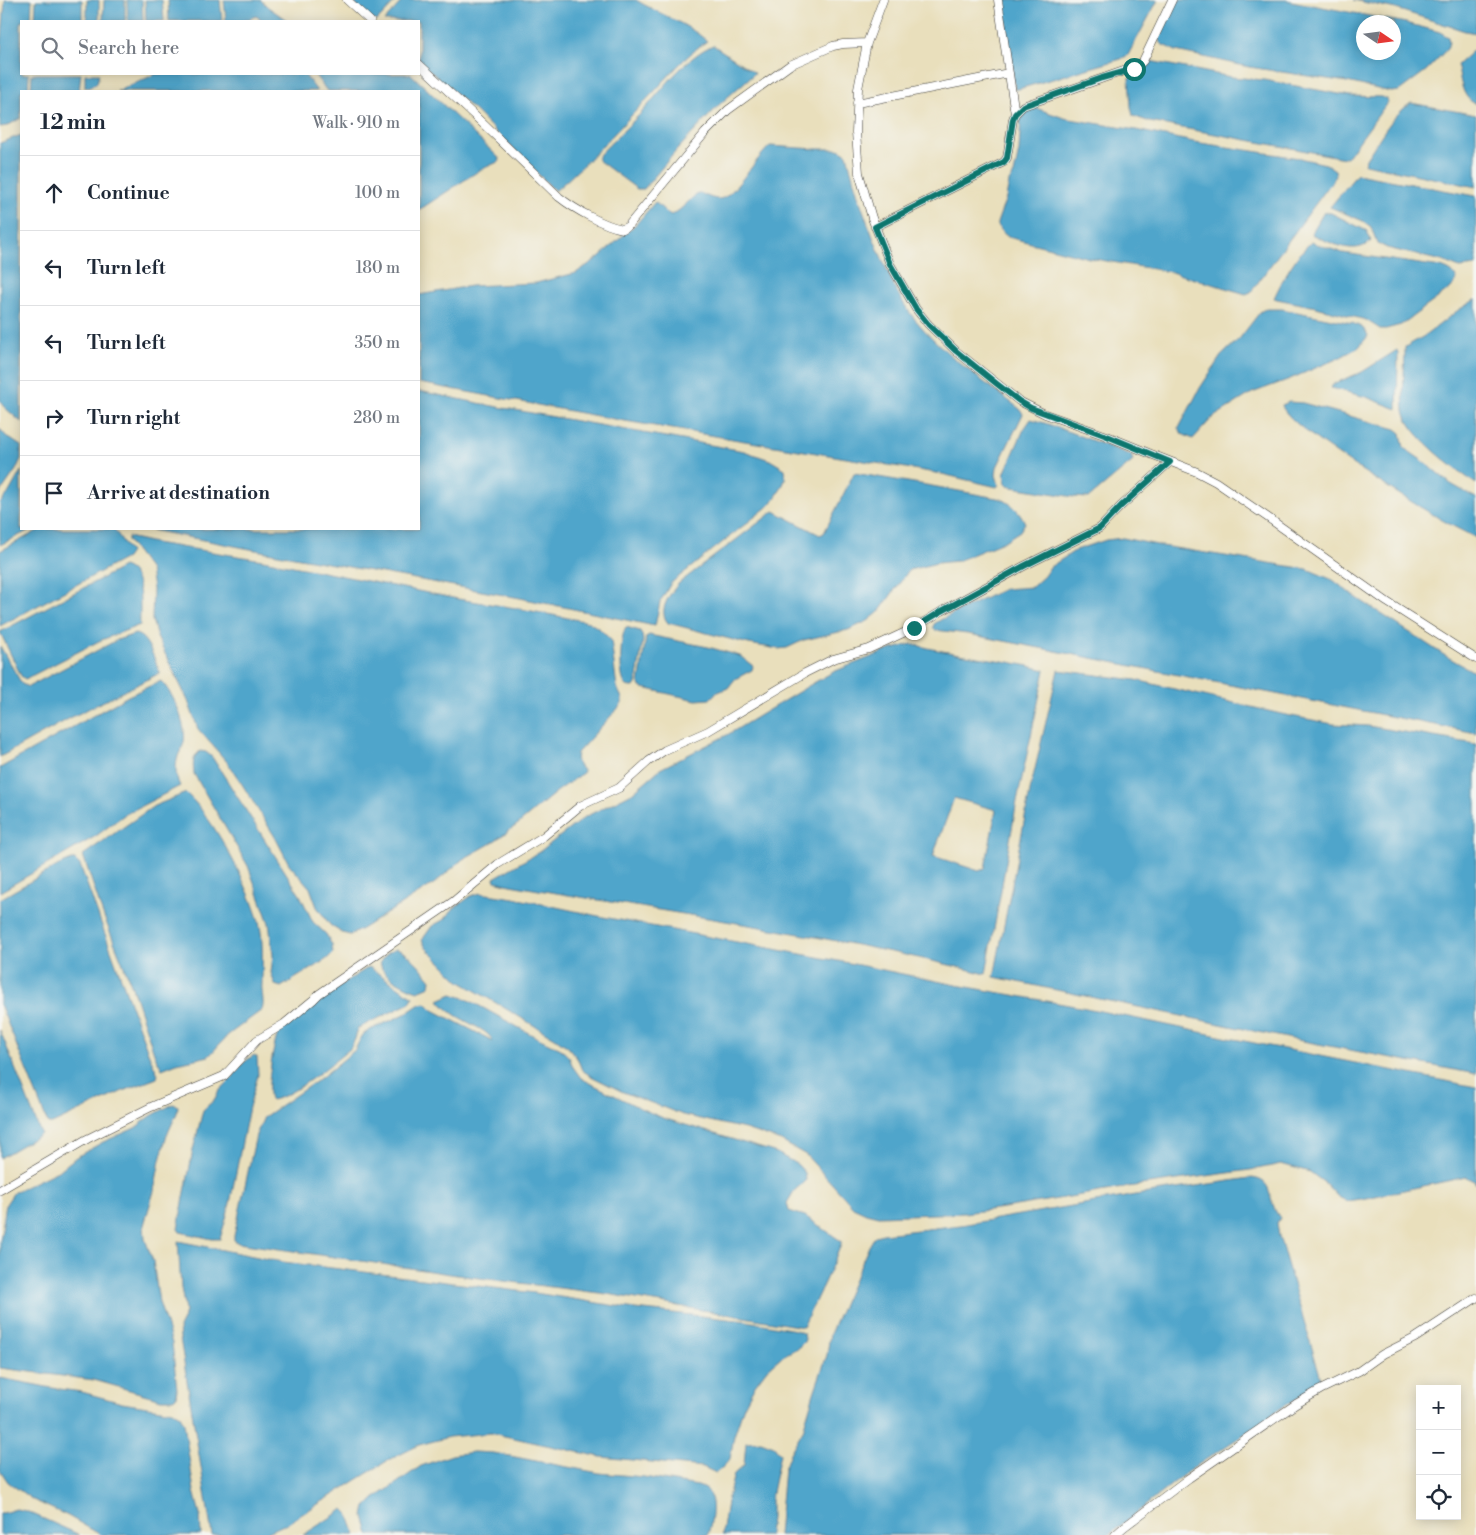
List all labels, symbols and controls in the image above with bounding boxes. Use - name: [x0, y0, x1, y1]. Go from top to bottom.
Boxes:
- north arrow: [1356, 15, 1401, 60]
- search box: [20, 20, 420, 75]
- icon: search: [38, 34, 66, 62]
- text: Search here: [78, 36, 179, 60]
- route start: [1123, 58, 1146, 81]
- text: 12 min: [40, 110, 106, 136]
- text: Walk · 910 m: [313, 113, 400, 133]
- icon: ahead: [40, 179, 68, 207]
- text: Continue: [87, 181, 170, 205]
- text: 100 m: [355, 183, 400, 203]
- icon: left: [40, 254, 68, 282]
- text: Turn left: [87, 256, 166, 280]
- text: 180 m: [356, 258, 400, 278]
- icon: left: [40, 329, 68, 357]
- text: Turn left: [87, 331, 166, 355]
- text: 350 m: [354, 333, 400, 353]
- icon: right: [40, 404, 68, 432]
- text: Turn right: [87, 406, 180, 430]
- text: 280 m: [353, 408, 400, 428]
- icon: arrive: [40, 479, 68, 507]
- text: Arrive at destination: [87, 481, 270, 505]
- route end: [903, 617, 926, 640]
- map controls: [1416, 1385, 1461, 1520]
- button: +: [1416, 1385, 1461, 1430]
- button: −: [1416, 1430, 1461, 1475]
- button: locate: [1416, 1475, 1461, 1520]

